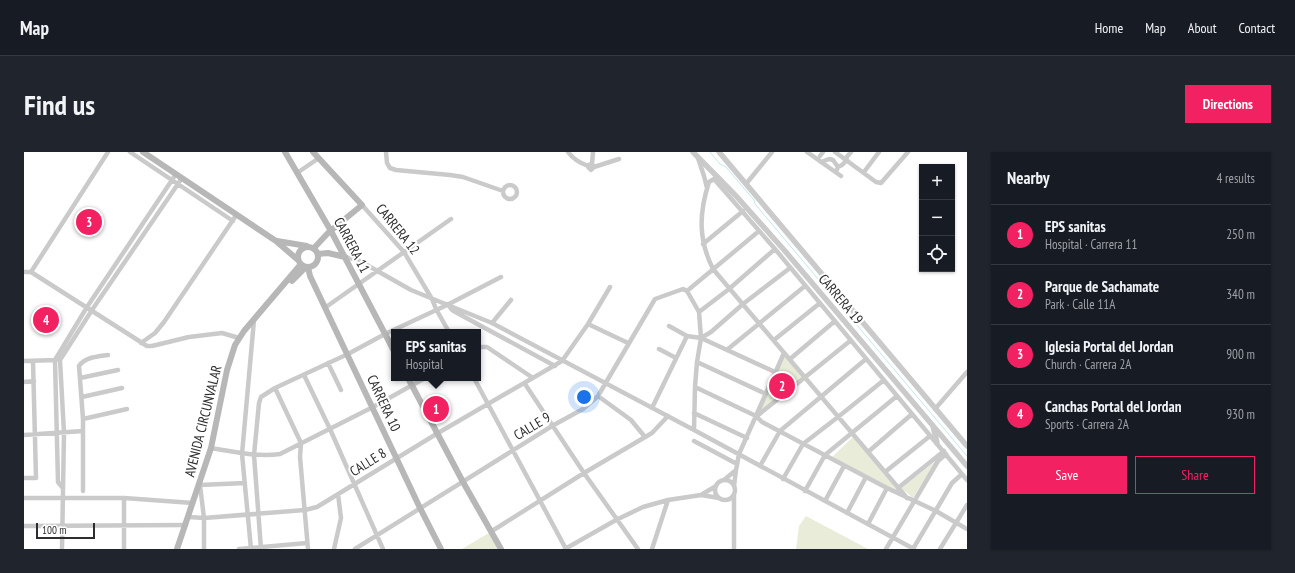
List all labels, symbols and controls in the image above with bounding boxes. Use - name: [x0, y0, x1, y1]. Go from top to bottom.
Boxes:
- text: Map: [20, 16, 49, 40]
- text: Home: [1095, 19, 1123, 37]
- text: Map: [1145, 19, 1166, 37]
- text: About: [1188, 19, 1217, 37]
- text: Contact: [1239, 19, 1275, 37]
- button: Directions: [1185, 85, 1271, 123]
- text: Find us: [24, 86, 95, 123]
- map controls: [919, 164, 955, 272]
- button: +: [919, 164, 955, 200]
- text: Nearby: [1007, 167, 1050, 189]
- text: 4 results: [1216, 170, 1255, 187]
- street label: CARRERA 12: [372, 200, 424, 258]
- button: −: [919, 200, 955, 236]
- pin: 3: [76, 207, 102, 237]
- street label: CARRERA 11: [330, 214, 374, 276]
- text: EPS sanitas: [1045, 217, 1106, 236]
- text: 1: [1017, 226, 1023, 243]
- text: 250 m: [1226, 226, 1255, 243]
- button: locate: [919, 236, 955, 272]
- text: Hospital · Carrera 11: [1045, 236, 1137, 253]
- street label: CARRERA 19: [815, 270, 867, 328]
- text: Parque de Sachamate: [1045, 277, 1159, 296]
- text: 2: [1017, 286, 1023, 303]
- text: 340 m: [1226, 286, 1255, 303]
- text: Park · Calle 11A: [1045, 296, 1115, 313]
- pin: 4: [33, 305, 59, 335]
- popup: [391, 329, 481, 381]
- text: EPS sanitas: [406, 337, 466, 356]
- text: Iglesia Portal del Jordan: [1045, 337, 1173, 356]
- text: 3: [1017, 346, 1023, 363]
- text: 900 m: [1226, 346, 1255, 363]
- text: Hospital: [406, 356, 443, 373]
- text: Church · Carrera 2A: [1045, 356, 1132, 373]
- street label: AVENIDA CIRCUNVALAR: [180, 363, 226, 479]
- pin: 2: [769, 371, 795, 401]
- street label: CARRERA 10: [363, 372, 405, 434]
- your location: [574, 387, 594, 407]
- pin: 1: [423, 394, 449, 424]
- text: Canchas Portal del Jordan: [1045, 397, 1181, 416]
- text: 4: [1017, 406, 1023, 423]
- text: 930 m: [1226, 406, 1255, 423]
- street label: CALLE 9: [510, 408, 554, 444]
- text: Sports · Carrera 2A: [1045, 416, 1129, 433]
- street label: CALLE 8: [346, 444, 390, 480]
- button: Save: [1007, 456, 1127, 494]
- button: Share: [1135, 456, 1255, 494]
- scale bar: [36, 521, 95, 540]
- text: 100 m: [42, 523, 66, 537]

